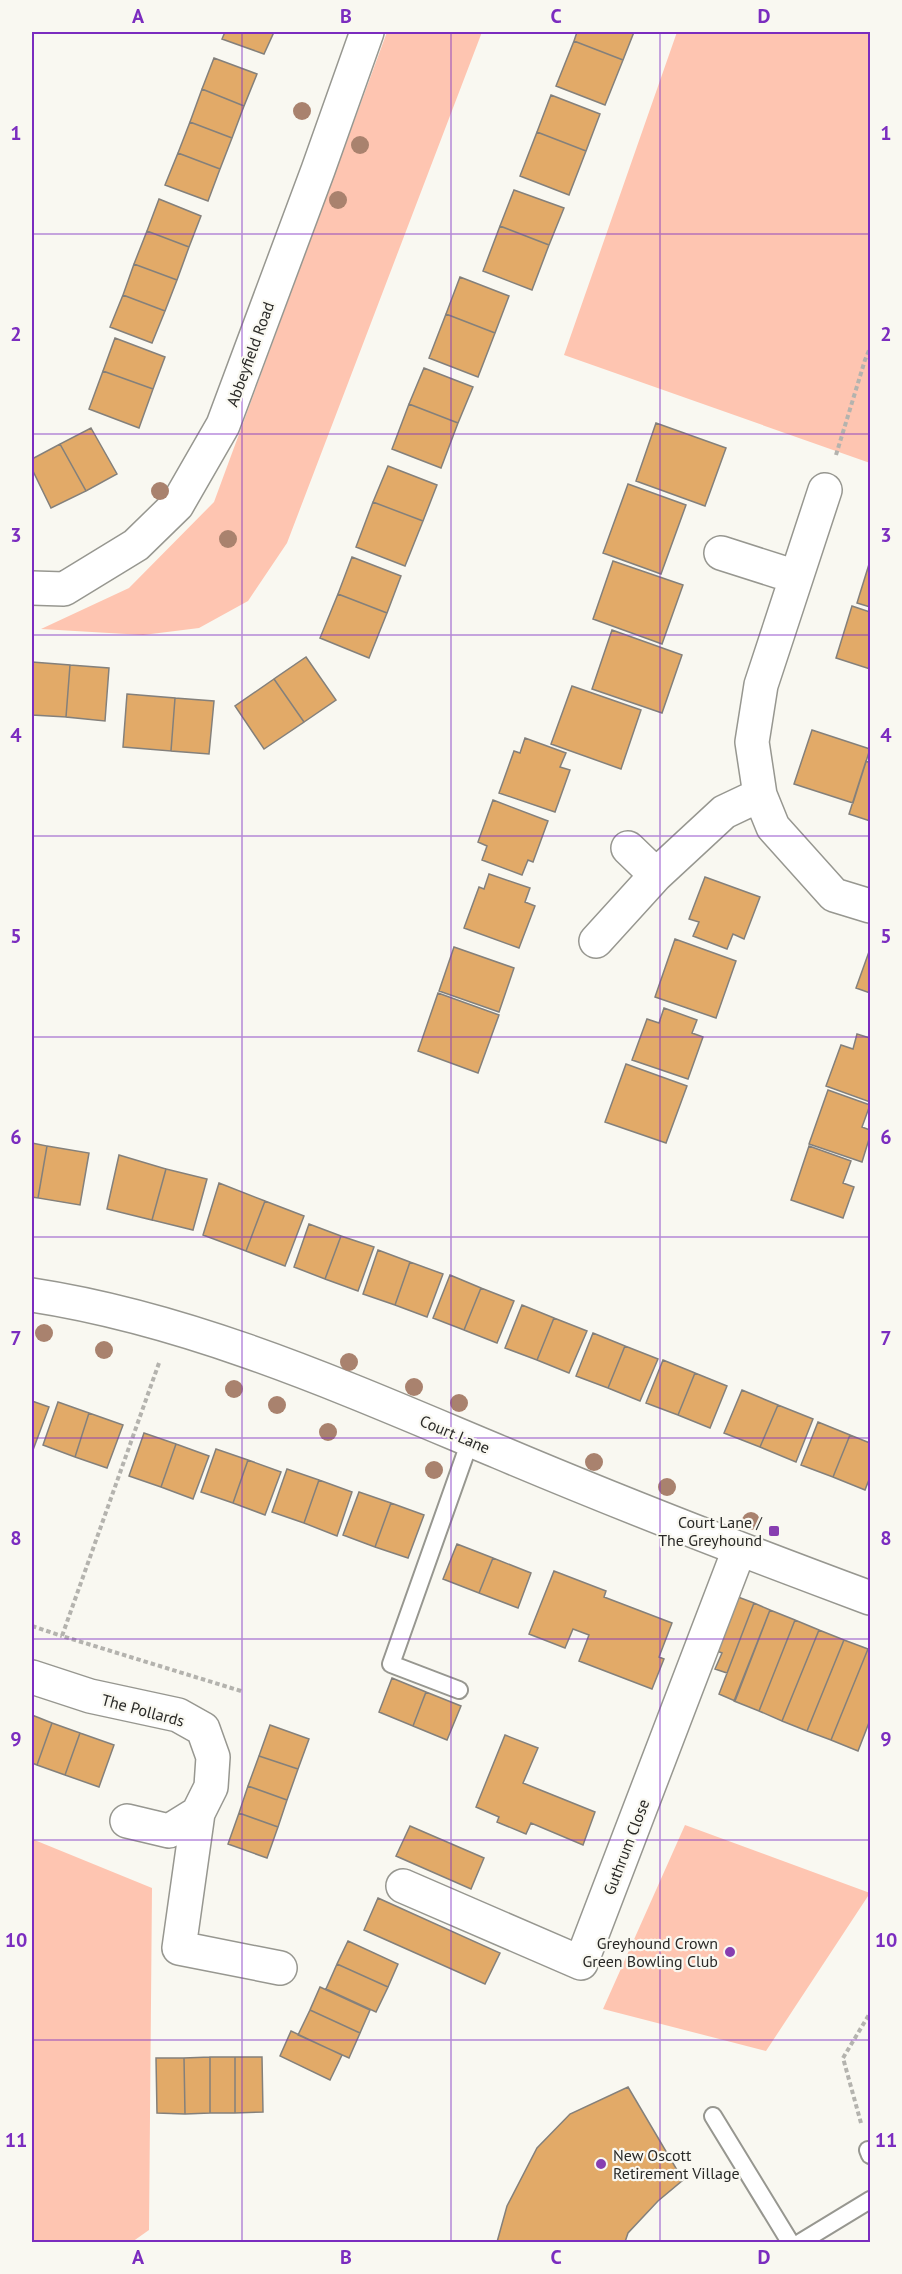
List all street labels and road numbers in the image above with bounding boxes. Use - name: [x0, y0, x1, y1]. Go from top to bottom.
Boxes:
- street label: Abbeyfield Road: [222, 299, 278, 409]
- street label: Court Lane: [417, 1410, 493, 1458]
- street label: The Pollards: [99, 1689, 187, 1731]
- street label: Guthrum Close: [599, 1796, 653, 1898]

